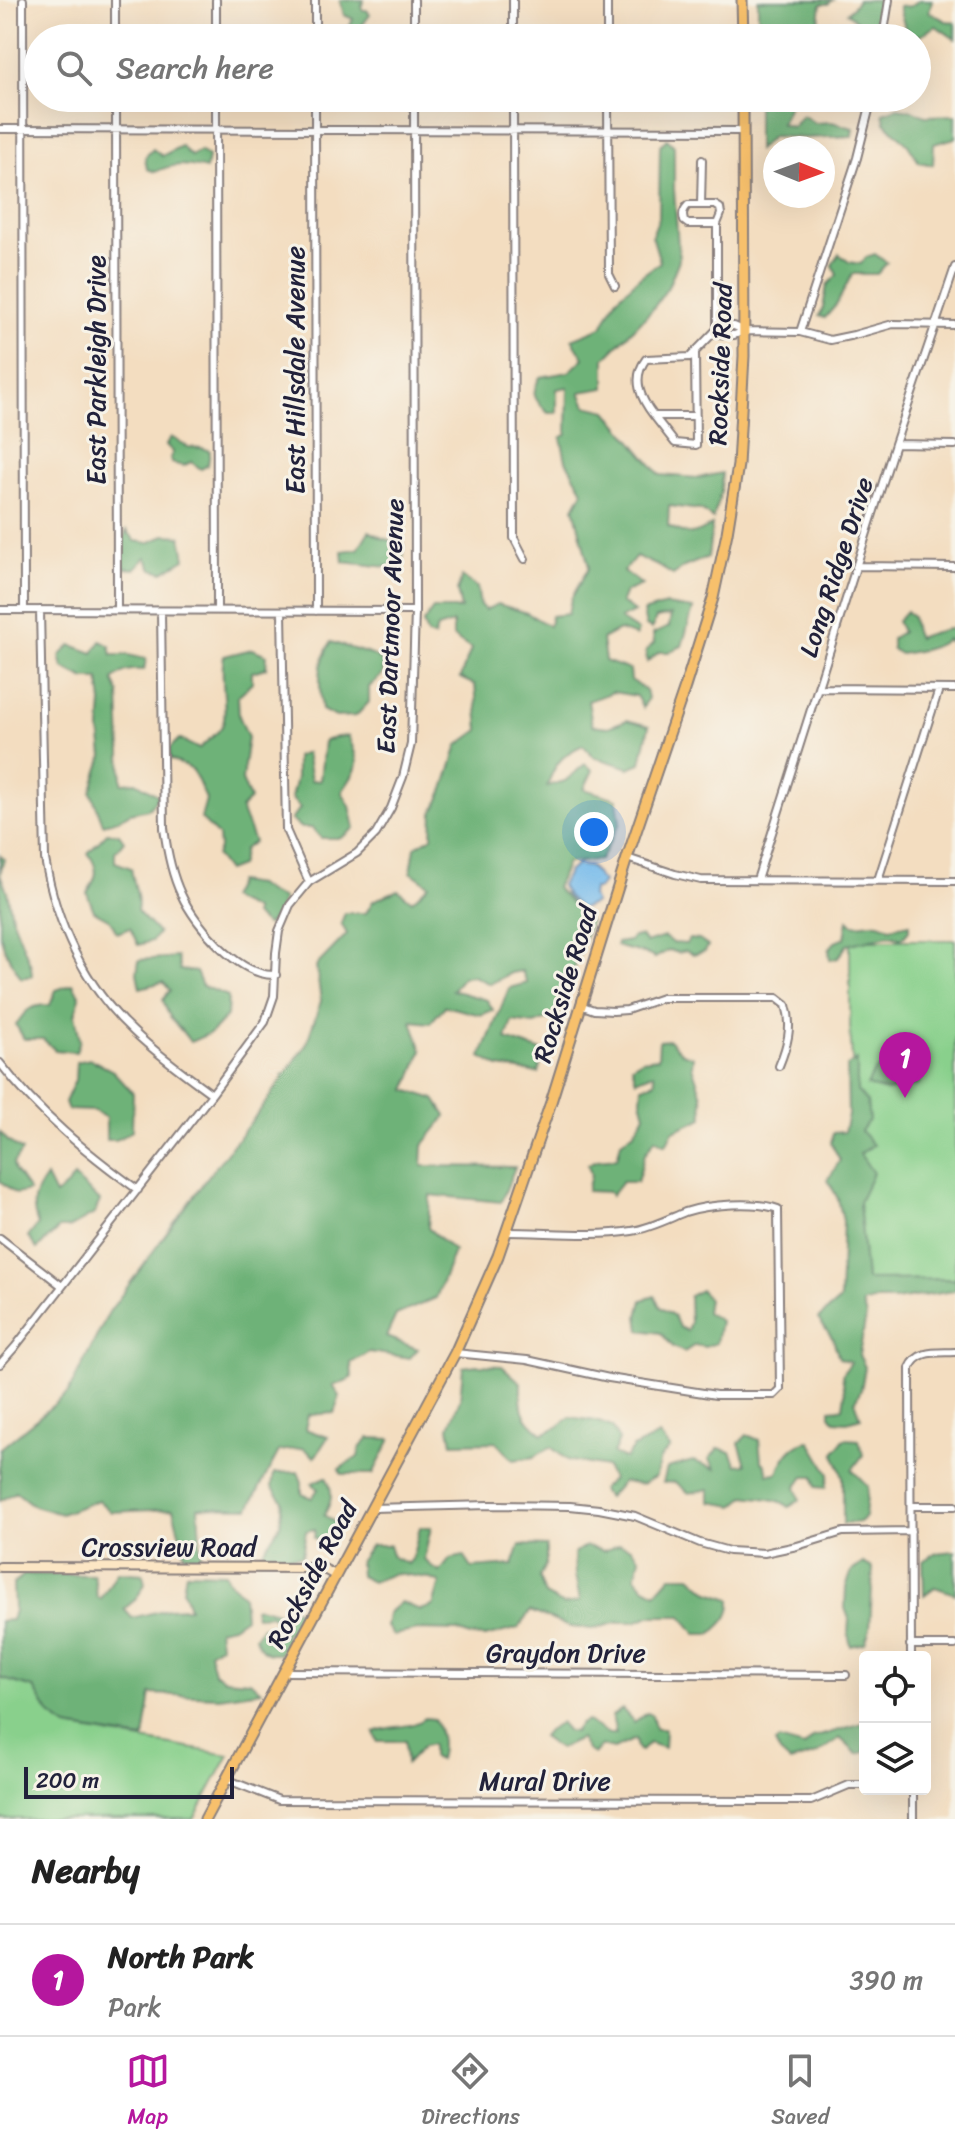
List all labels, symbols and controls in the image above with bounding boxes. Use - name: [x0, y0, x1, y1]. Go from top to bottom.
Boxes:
- search box: [24, 24, 931, 112]
- text: Search here: [116, 41, 274, 95]
- icon: search: [52, 46, 96, 90]
- north arrow: [763, 136, 835, 208]
- street label: East Hillsdale Avenue: [272, 246, 318, 494]
- street label: East Parkleigh Drive: [73, 255, 119, 485]
- street label: Rockside Road: [694, 280, 746, 446]
- street label: Long Ridge Drive: [785, 471, 887, 663]
- street label: East Dartmoor Avenue: [363, 498, 417, 754]
- your location: [574, 812, 614, 852]
- street label: Rockside Road: [519, 897, 611, 1068]
- pin: 1: [879, 1032, 931, 1098]
- street label: Rockside Road: [254, 1490, 371, 1656]
- street label: Crossview Road: [82, 1524, 259, 1570]
- street label: Graydon Drive: [486, 1630, 646, 1676]
- map controls: [859, 1651, 931, 1795]
- button: locate: [859, 1651, 931, 1723]
- button: layers: [859, 1723, 931, 1795]
- street label: Mural Drive: [479, 1758, 611, 1804]
- text: 200 m: [36, 1761, 99, 1800]
- scale bar: [24, 1763, 234, 1799]
- text: Nearby: [32, 1841, 140, 1901]
- text: North Park: [108, 1930, 254, 1984]
- text: 1: [52, 1957, 64, 2003]
- text: 390 m: [850, 1957, 923, 2003]
- text: Park: [108, 1984, 161, 2030]
- tab: Map: [126, 2049, 170, 2136]
- tab: Directions: [421, 2049, 520, 2136]
- tab: Saved: [771, 2049, 829, 2136]

